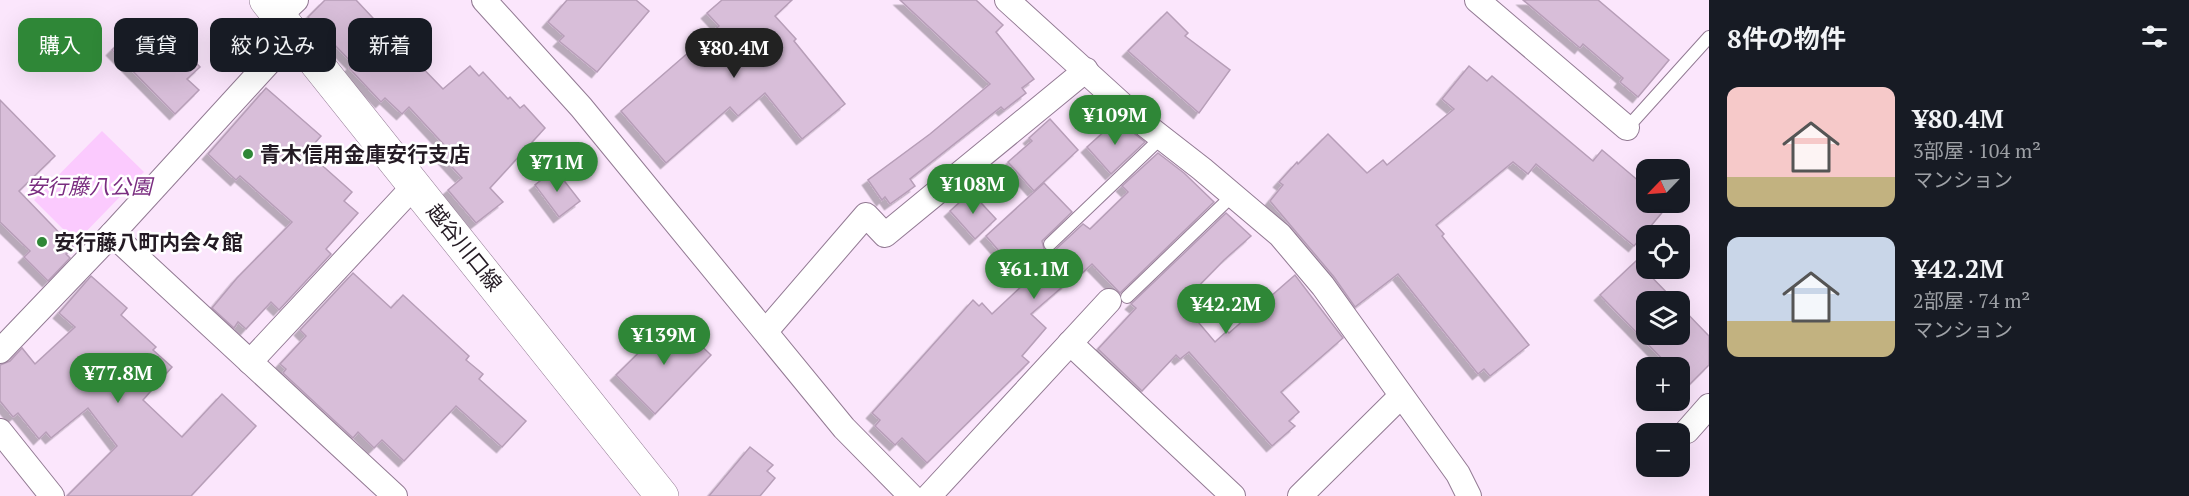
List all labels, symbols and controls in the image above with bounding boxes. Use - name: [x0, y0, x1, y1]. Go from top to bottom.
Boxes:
- chip: 購入: [18, 18, 102, 72]
- chip: 賃貸: [114, 18, 198, 72]
- chip: 絞り込み: [210, 18, 336, 72]
- chip: 新着: [348, 18, 432, 72]
- icon: filters: [2138, 20, 2171, 53]
- text: 8件の物件: [1727, 21, 1846, 55]
- pin: ¥80.4M: [685, 28, 783, 79]
- text: ¥80.4M: [699, 34, 769, 61]
- pin: ¥109M: [1073, 95, 1157, 146]
- text: ¥109M: [1083, 101, 1147, 128]
- text: ¥80.4M: [1913, 101, 2004, 135]
- icon: home: [1775, 111, 1847, 183]
- text: 3部屋 · 104 m²: [1913, 137, 2041, 164]
- place label: 青木信用金庫安行支店: [260, 140, 470, 168]
- pin: ¥71M: [521, 142, 593, 193]
- marker: 青木信用金庫安行支店: [241, 147, 255, 161]
- text: ¥71M: [531, 148, 583, 175]
- north arrow: [1636, 159, 1690, 213]
- map controls: [1636, 159, 1690, 477]
- pin: ¥108M: [931, 164, 1015, 215]
- text: マンション: [1913, 166, 2013, 193]
- text: ¥108M: [941, 170, 1005, 197]
- park label: 安行藤八公園: [26, 172, 155, 200]
- street label: 越谷川口線: [421, 197, 509, 297]
- button: locate: [1636, 225, 1690, 279]
- place label: 安行藤八町内会々館: [54, 228, 243, 256]
- marker: 安行藤八町内会々館: [35, 235, 49, 249]
- pin: ¥61.1M: [985, 249, 1083, 300]
- text: ¥42.2M: [1913, 251, 2004, 285]
- text: ¥61.1M: [999, 255, 1069, 282]
- icon: home: [1775, 261, 1847, 333]
- pin: ¥42.2M: [1177, 284, 1275, 335]
- text: 2部屋 · 74 m²: [1913, 287, 2030, 314]
- text: ¥42.2M: [1191, 290, 1261, 317]
- button: layers: [1636, 291, 1690, 345]
- pin: ¥139M: [622, 315, 706, 366]
- text: マンション: [1913, 316, 2013, 343]
- text: ¥139M: [632, 321, 696, 348]
- pin: ¥77.8M: [69, 353, 167, 404]
- button: +: [1636, 357, 1690, 411]
- text: ¥77.8M: [84, 359, 152, 386]
- button: −: [1636, 423, 1690, 477]

